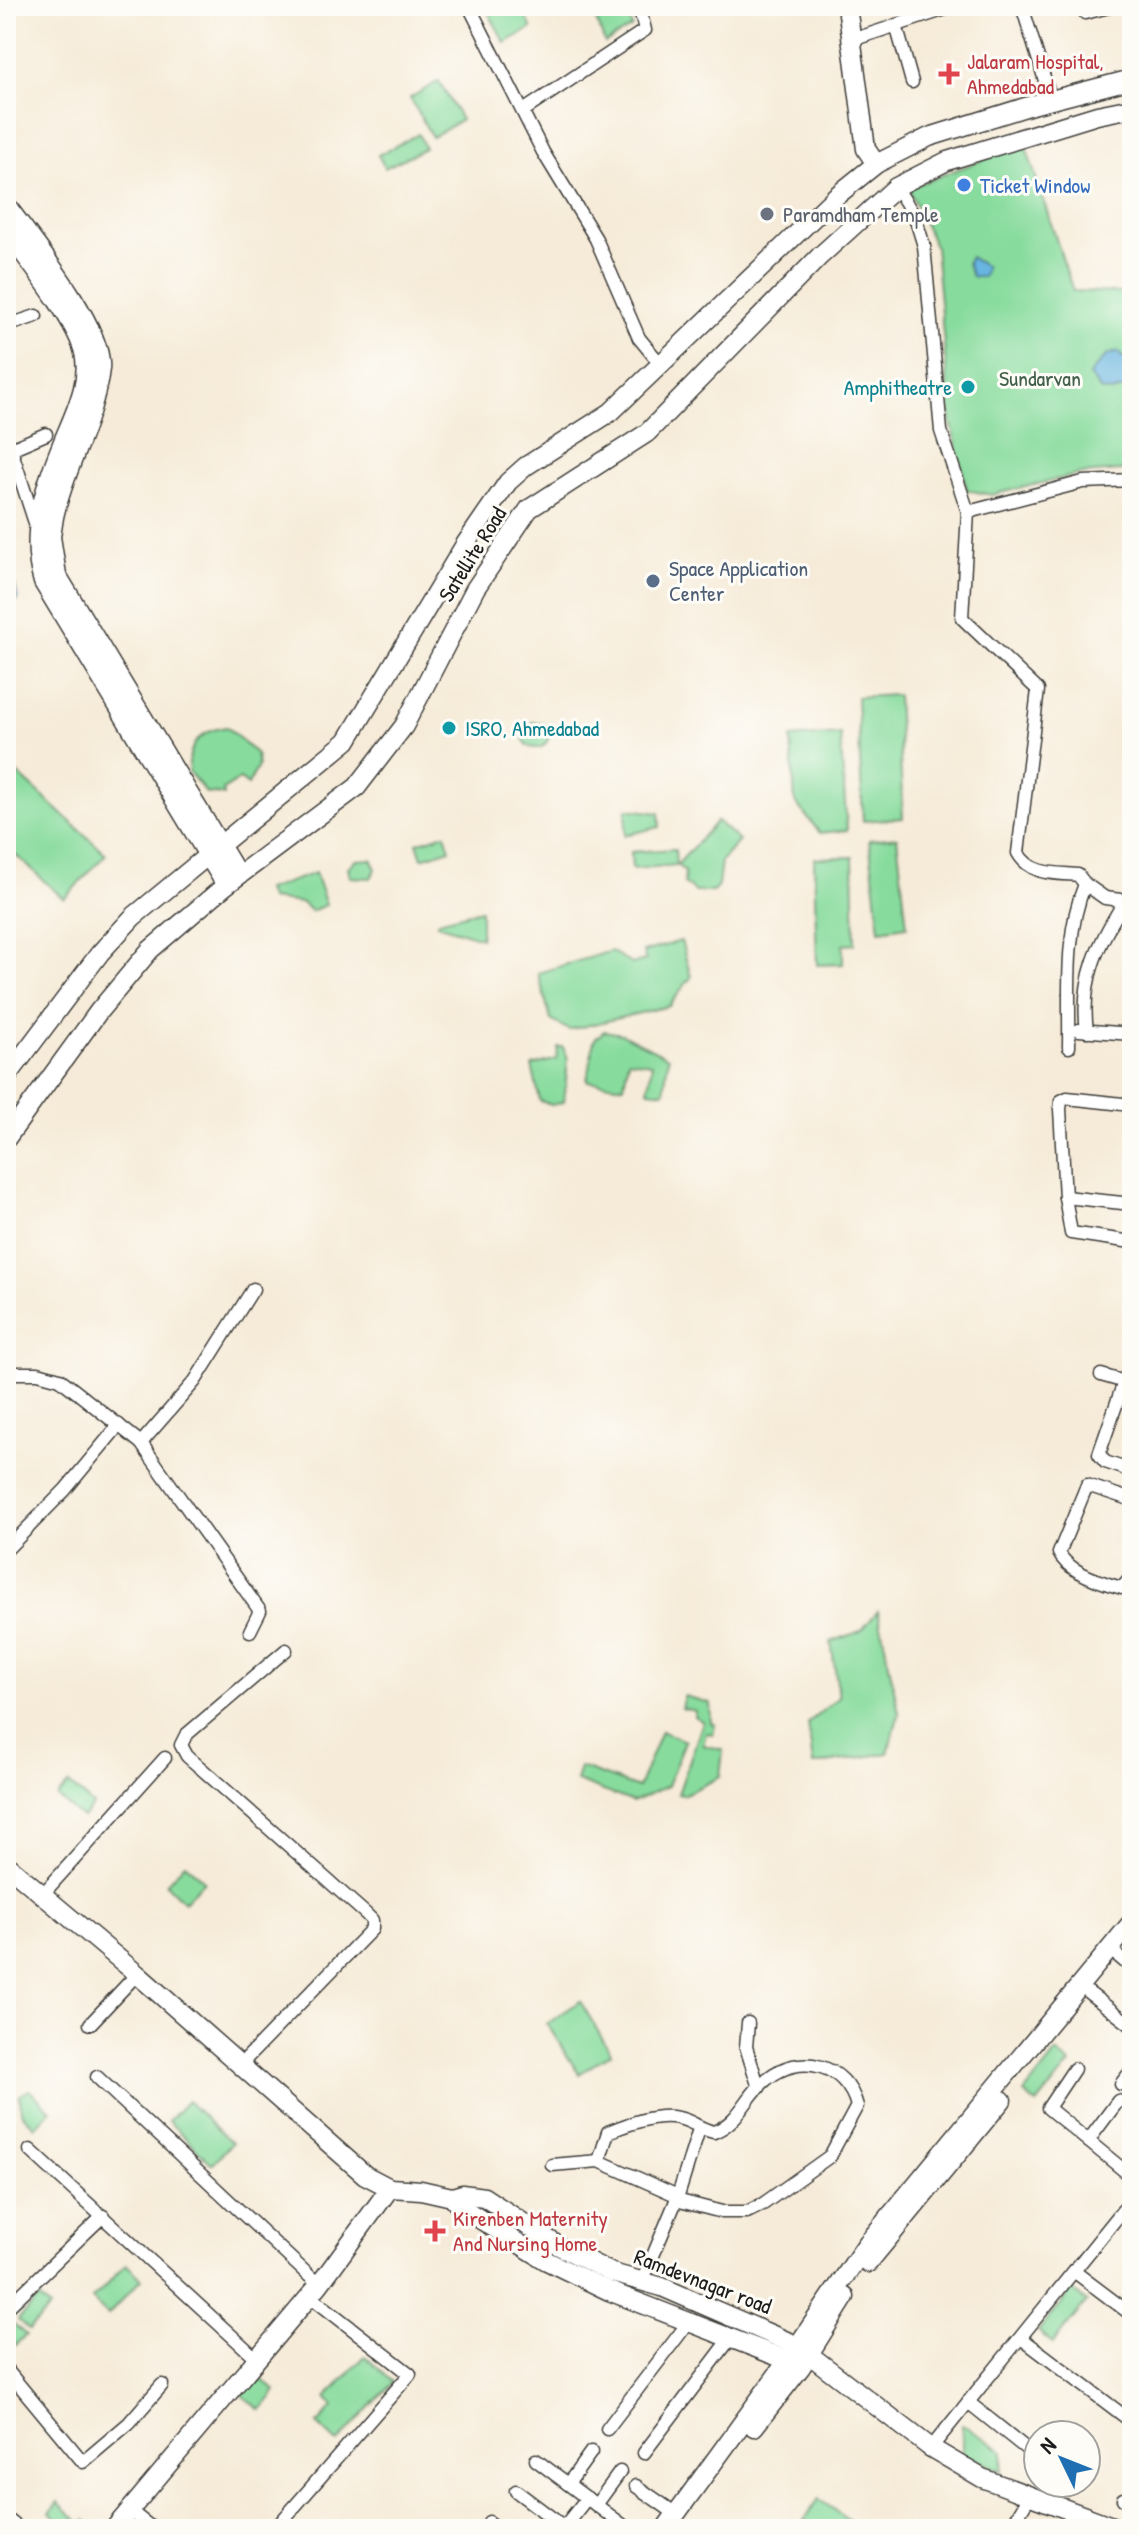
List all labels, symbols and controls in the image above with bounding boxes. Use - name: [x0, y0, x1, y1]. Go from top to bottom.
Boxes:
- place label: Jalaram Hospital, Ahmedabad: [967, 46, 1104, 101]
- marker: Jalaram Hospital, Ahmedabad: [938, 63, 960, 85]
- place label: Ticket Window: [980, 170, 1090, 200]
- marker: Ticket Window: [955, 176, 973, 194]
- place label: Paramdham Temple: [783, 199, 939, 229]
- marker: Paramdham Temple: [758, 205, 776, 223]
- park label: Sundarvan: [999, 363, 1081, 393]
- place label: Amphitheatre: [844, 372, 952, 402]
- marker: Amphitheatre: [959, 378, 977, 396]
- street label: Satellite Road: [431, 500, 513, 607]
- place label: Space Application Center: [669, 553, 808, 608]
- marker: Space Application Center: [644, 572, 662, 590]
- place label: ISRO, Ahmedabad: [465, 713, 600, 743]
- marker: ISRO, Ahmedabad: [440, 719, 458, 737]
- place label: Kirenben Maternity And Nursing Home: [453, 2203, 608, 2258]
- marker: Kirenben Maternity And Nursing Home: [424, 2220, 446, 2242]
- street label: Ramdevnagar road: [630, 2241, 776, 2321]
- north arrow: [1022, 2419, 1102, 2499]
- text: N: [1032, 2431, 1063, 2460]

